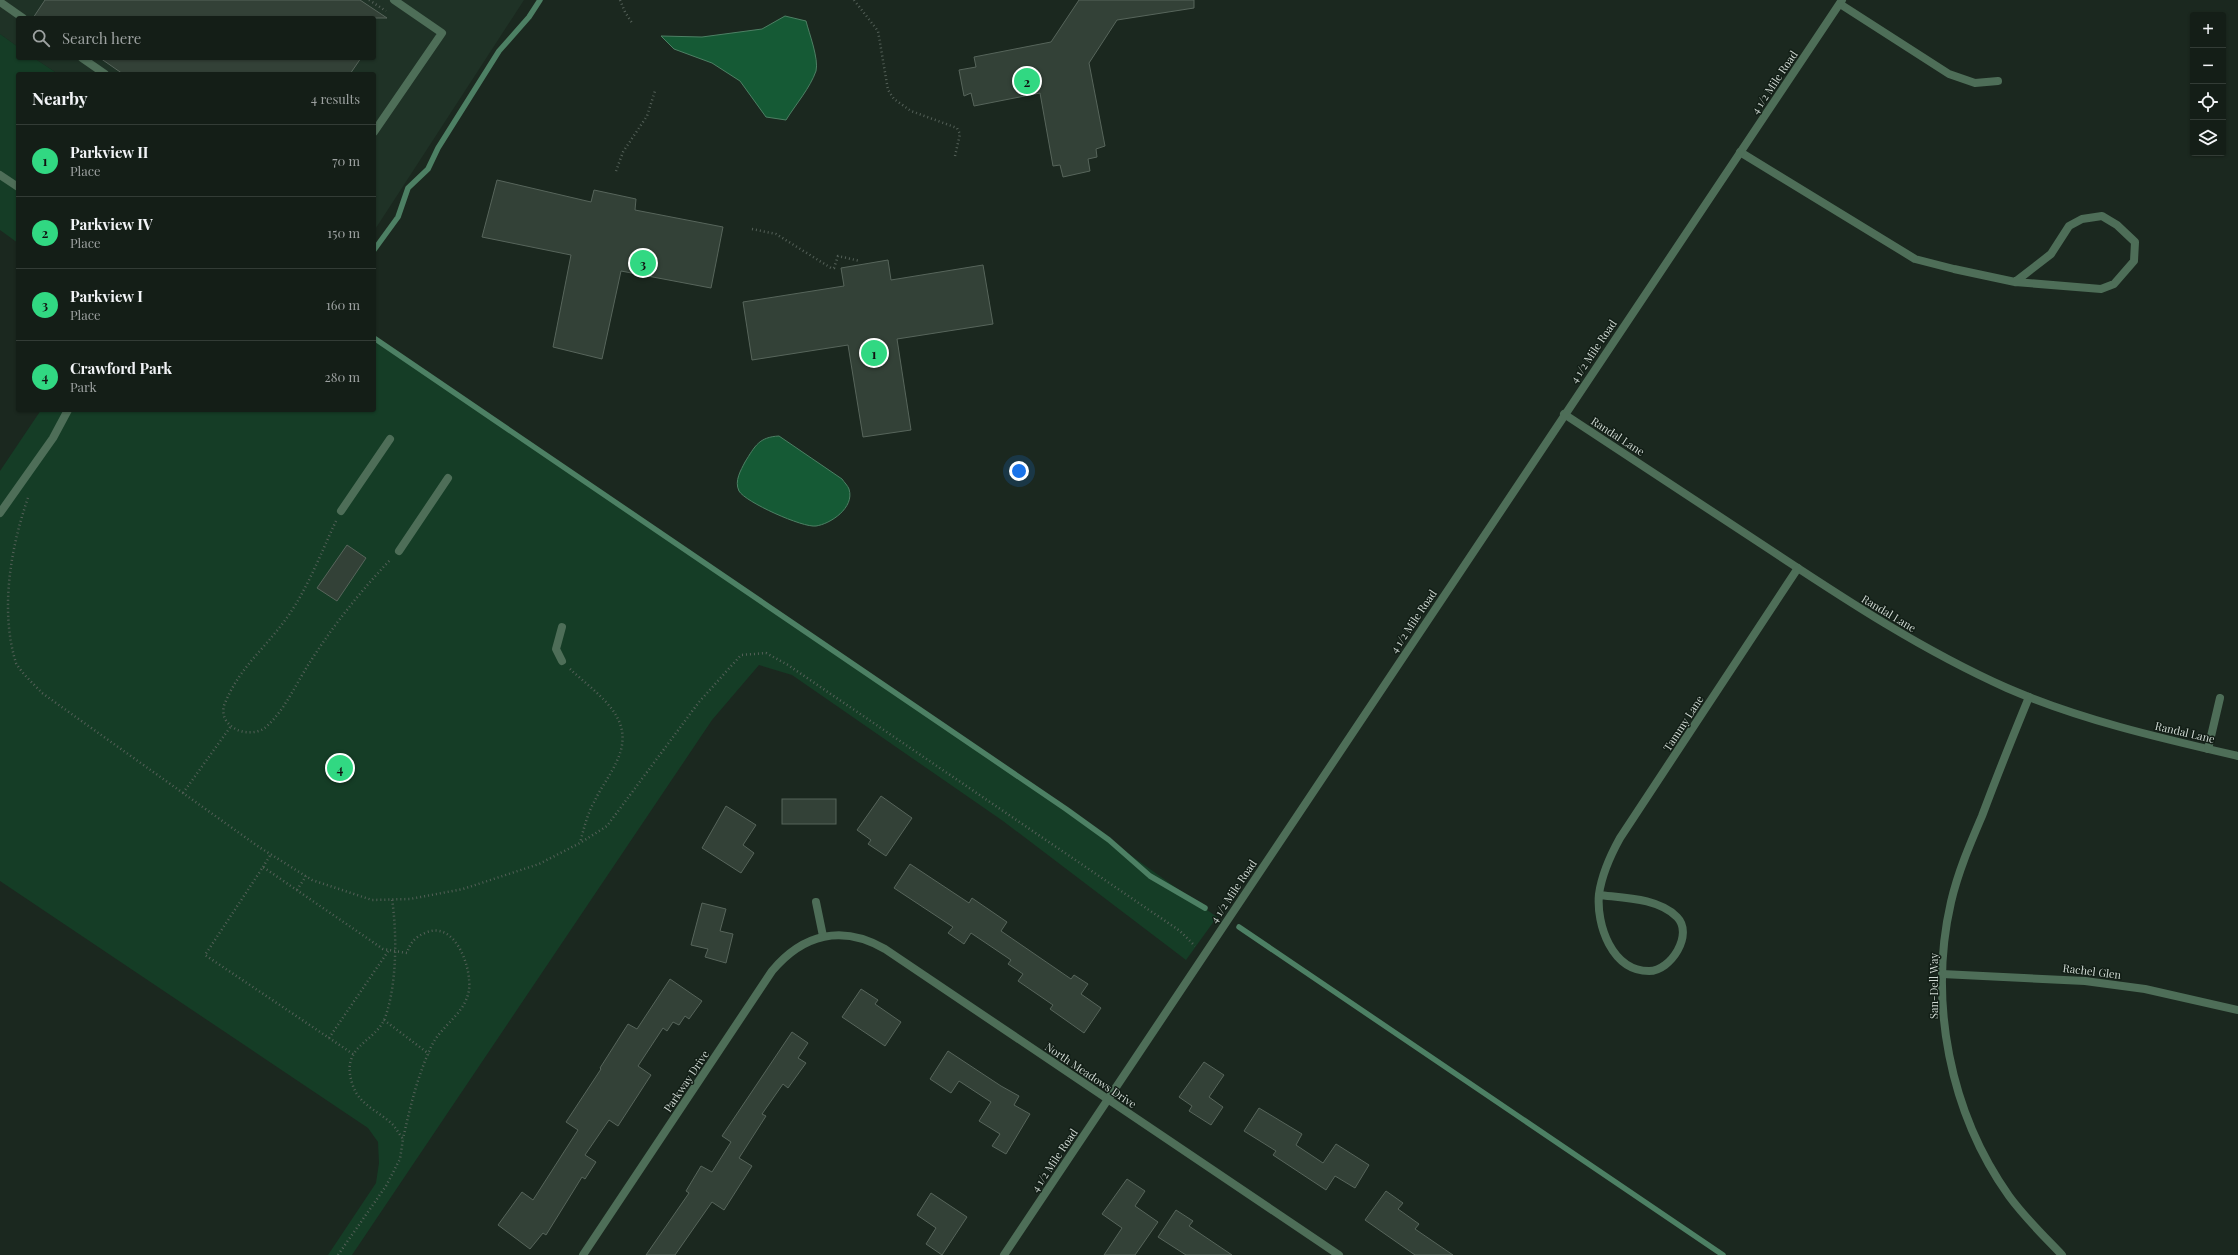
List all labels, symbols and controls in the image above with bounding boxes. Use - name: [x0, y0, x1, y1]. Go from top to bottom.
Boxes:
- map controls: [2190, 12, 2226, 156]
- button: +: [2190, 12, 2226, 48]
- search box: [16, 16, 376, 60]
- icon: search: [30, 27, 52, 49]
- text: Search here: [62, 28, 141, 48]
- street label: 4 1/2 Mile Road: [1747, 47, 1801, 117]
- button: −: [2190, 48, 2226, 84]
- pin: 2: [1014, 66, 1040, 96]
- button: locate: [2190, 84, 2226, 120]
- text: Nearby: [32, 87, 87, 109]
- text: 4 results: [311, 90, 360, 107]
- button: layers: [2190, 120, 2226, 156]
- text: Parkview II: [70, 142, 149, 162]
- text: 1: [43, 152, 47, 169]
- text: 70 m: [332, 152, 360, 169]
- text: Place: [70, 162, 101, 179]
- text: Parkview IV: [70, 214, 153, 234]
- text: 2: [42, 224, 48, 241]
- text: 150 m: [327, 224, 360, 241]
- text: Place: [70, 234, 101, 251]
- pin: 3: [630, 248, 656, 278]
- text: Parkview I: [70, 286, 143, 306]
- text: 3: [42, 296, 48, 313]
- text: 160 m: [326, 296, 360, 313]
- text: Place: [70, 306, 101, 323]
- street label: 4 1/2 Mile Road: [1566, 316, 1620, 386]
- pin: 1: [861, 338, 887, 368]
- text: Crawford Park: [70, 358, 172, 378]
- text: 4: [42, 368, 48, 385]
- text: 280 m: [324, 368, 360, 385]
- text: Park: [70, 378, 97, 395]
- street label: Randal Lane: [1588, 413, 1648, 459]
- your location: [1009, 461, 1029, 481]
- street label: 4 1/2 Mile Road: [1386, 586, 1440, 656]
- street label: Randal Lane: [1859, 591, 1919, 635]
- street label: Tammy Lane: [1659, 692, 1707, 754]
- street label: Randal Lane: [2154, 718, 2217, 746]
- pin: 4: [327, 753, 353, 783]
- street label: 4 1/2 Mile Road: [1206, 856, 1260, 926]
- street label: San-Dell Way: [1926, 953, 1941, 1019]
- street label: Rachel Glen: [2062, 960, 2122, 982]
- street label: North Meadows Drive: [1042, 1039, 1140, 1111]
- street label: Parkway Drive: [660, 1047, 712, 1115]
- street label: 4 1/2 Mile Road: [1027, 1125, 1081, 1195]

